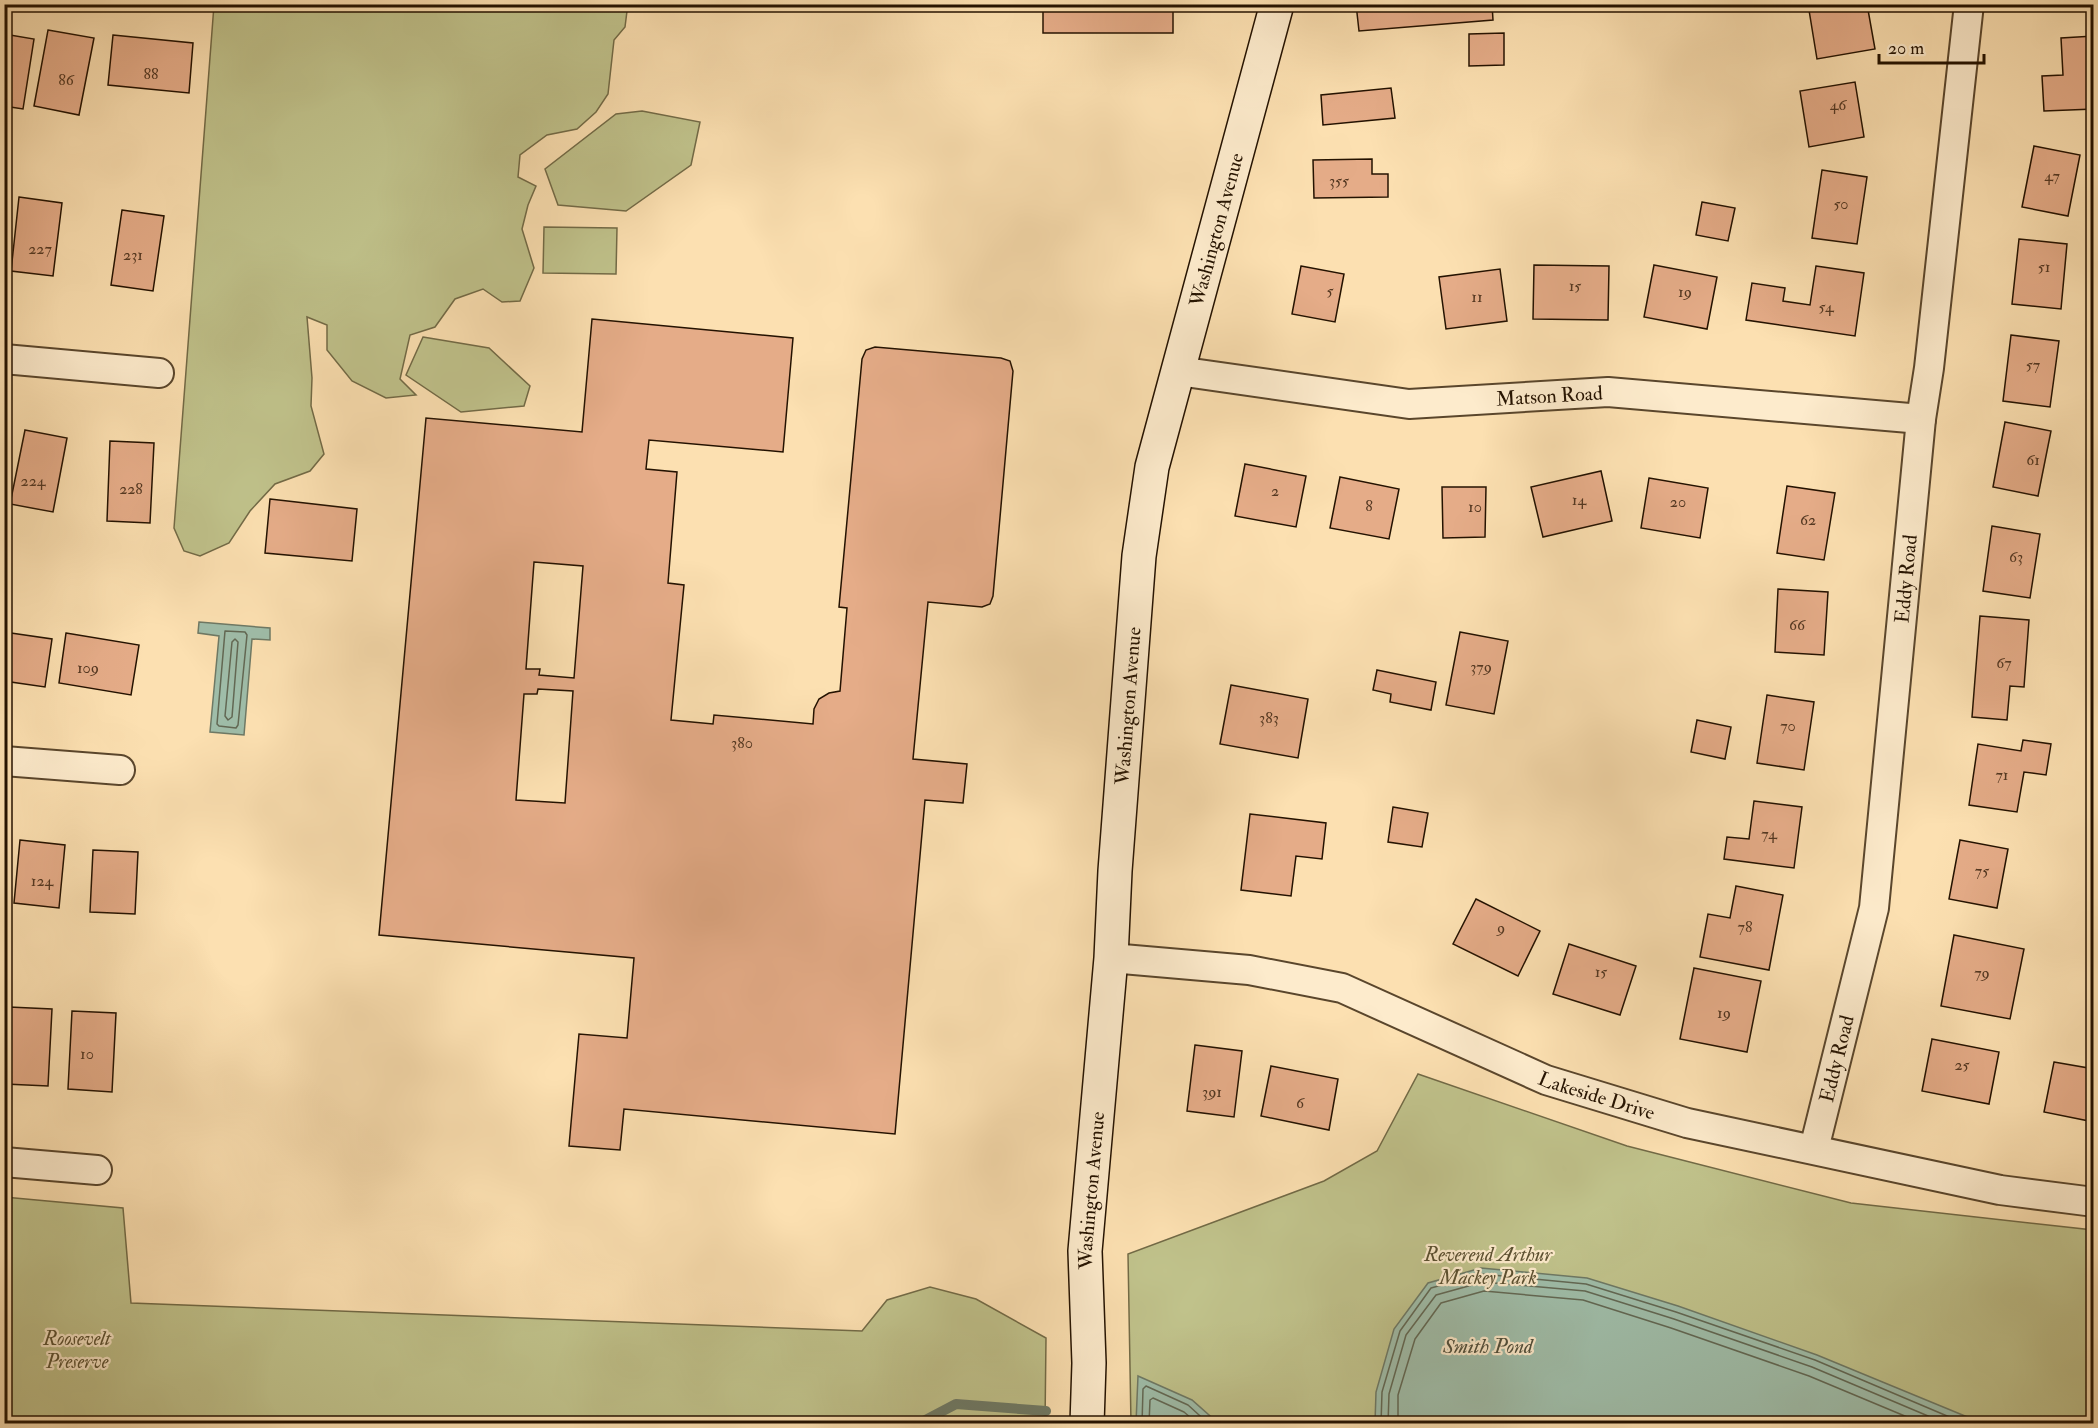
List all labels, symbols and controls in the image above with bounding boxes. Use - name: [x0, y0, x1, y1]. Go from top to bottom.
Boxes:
- scale bar: [1879, 27, 1984, 65]
- text: 20 m: [1888, 37, 1924, 60]
- house number: 88: [143, 64, 159, 84]
- house number: 86: [58, 70, 75, 90]
- house number: 46: [1830, 95, 1847, 115]
- street label: Washington Avenue: [1184, 150, 1249, 310]
- house number: 47: [2044, 166, 2060, 186]
- house number: 355: [1329, 171, 1349, 191]
- house number: 50: [1833, 194, 1849, 214]
- house number: 227: [28, 239, 52, 259]
- house number: 231: [123, 245, 143, 265]
- house number: 51: [2038, 257, 2050, 277]
- house number: 15: [1569, 276, 1581, 296]
- house number: 5: [1326, 281, 1334, 301]
- house number: 19: [1678, 282, 1692, 302]
- house number: 11: [1471, 287, 1483, 307]
- house number: 54: [1818, 297, 1835, 317]
- house number: 57: [2026, 355, 2041, 375]
- street label: Matson Road: [1495, 380, 1604, 412]
- house number: 61: [2026, 450, 2040, 470]
- house number: 224: [21, 471, 47, 491]
- house number: 228: [119, 479, 143, 499]
- house number: 2: [1271, 481, 1279, 501]
- house number: 14: [1572, 490, 1588, 510]
- house number: 20: [1670, 492, 1686, 512]
- house number: 8: [1365, 496, 1373, 516]
- house number: 10: [1468, 497, 1482, 517]
- house number: 62: [1800, 510, 1816, 530]
- street label: Eddy Road: [1889, 533, 1923, 624]
- house number: 63: [2009, 547, 2023, 567]
- house number: 66: [1789, 615, 1806, 635]
- street label: Washington Avenue: [1110, 626, 1147, 787]
- house number: 67: [1996, 653, 2012, 673]
- house number: 379: [1470, 657, 1492, 677]
- house number: 109: [77, 658, 99, 678]
- house number: 383: [1259, 708, 1279, 728]
- house number: 70: [1780, 716, 1796, 736]
- house number: 380: [731, 733, 753, 753]
- house number: 71: [1995, 765, 2009, 785]
- house number: 74: [1761, 824, 1778, 844]
- house number: 75: [1975, 861, 1989, 881]
- house number: 124: [31, 871, 55, 891]
- house number: 78: [1738, 917, 1753, 937]
- house number: 9: [1496, 918, 1505, 938]
- house number: 15: [1595, 962, 1607, 982]
- house number: 79: [1974, 963, 1990, 983]
- house number: 19: [1717, 1003, 1731, 1023]
- street label: Eddy Road: [1814, 1013, 1860, 1105]
- house number: 10: [80, 1044, 94, 1064]
- house number: 25: [1954, 1055, 1970, 1075]
- street label: Lakeside Drive: [1534, 1066, 1658, 1125]
- house number: 391: [1202, 1082, 1222, 1102]
- house number: 6: [1296, 1093, 1305, 1113]
- street label: Washington Avenue: [1073, 1111, 1110, 1271]
- park label: Reverend Arthur Mackey Park: [1423, 1242, 1553, 1290]
- park label: Roosevelt Preserve: [42, 1326, 112, 1374]
- water label: Smith Pond: [1442, 1333, 1534, 1360]

